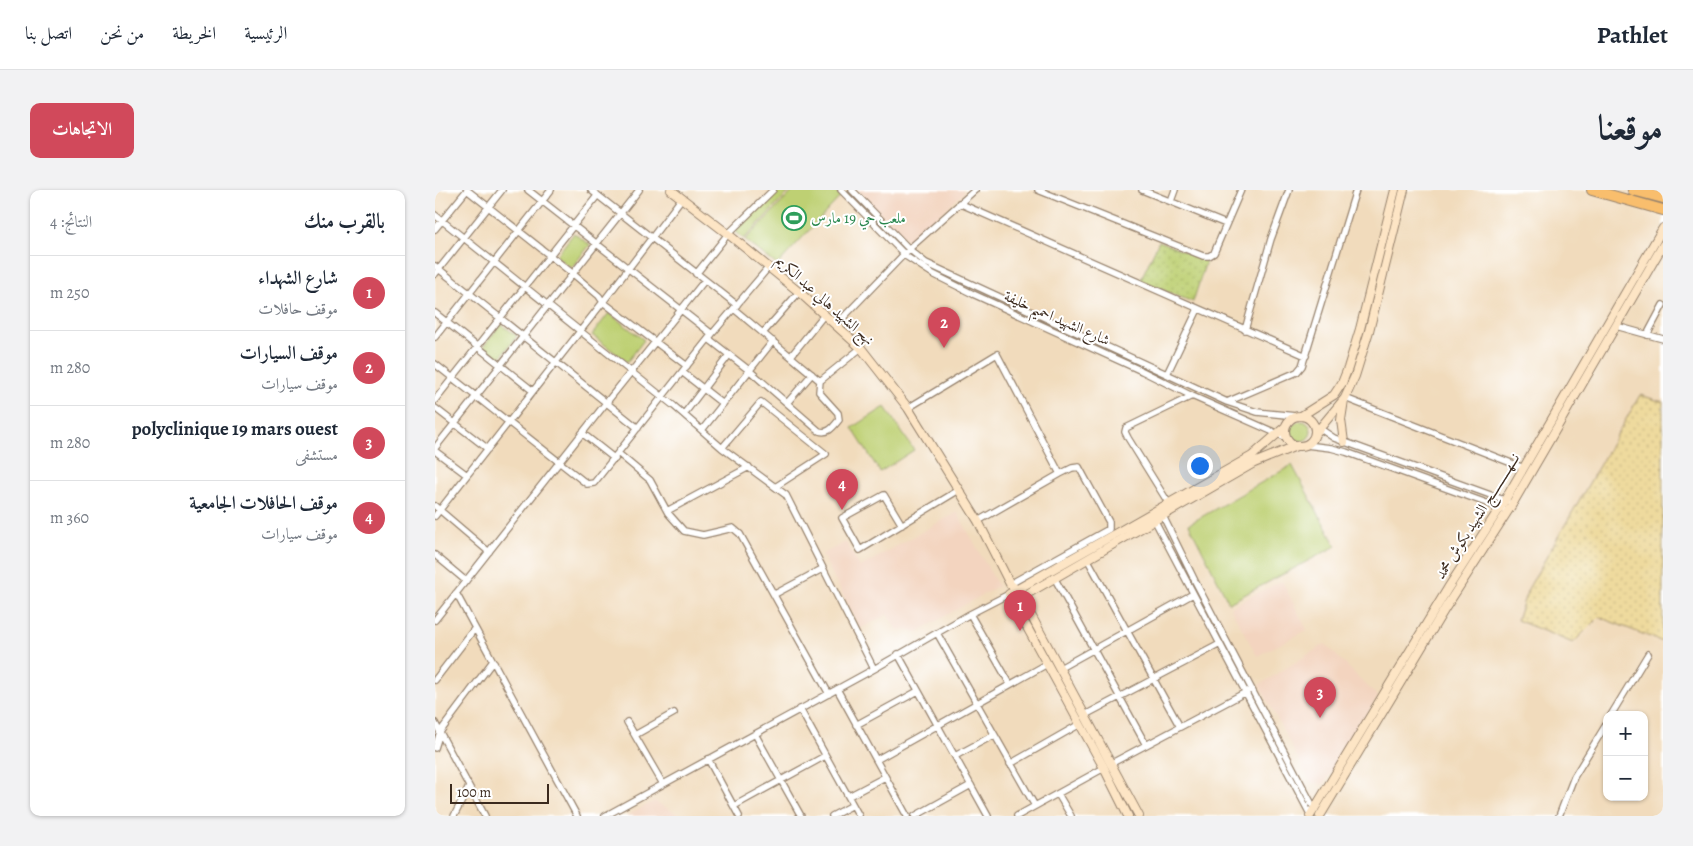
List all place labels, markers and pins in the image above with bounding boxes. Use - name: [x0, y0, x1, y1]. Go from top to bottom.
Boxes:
- sports icon: ملعب حي 19 مارس: [781, 205, 807, 231]
- place label: ملعب حي 19 مارس: [811, 208, 906, 230]
- pin: 2: [928, 307, 960, 348]
- pin: 4: [826, 469, 858, 510]
- pin: 1: [1004, 590, 1036, 631]
- pin: 3: [1304, 677, 1336, 718]

